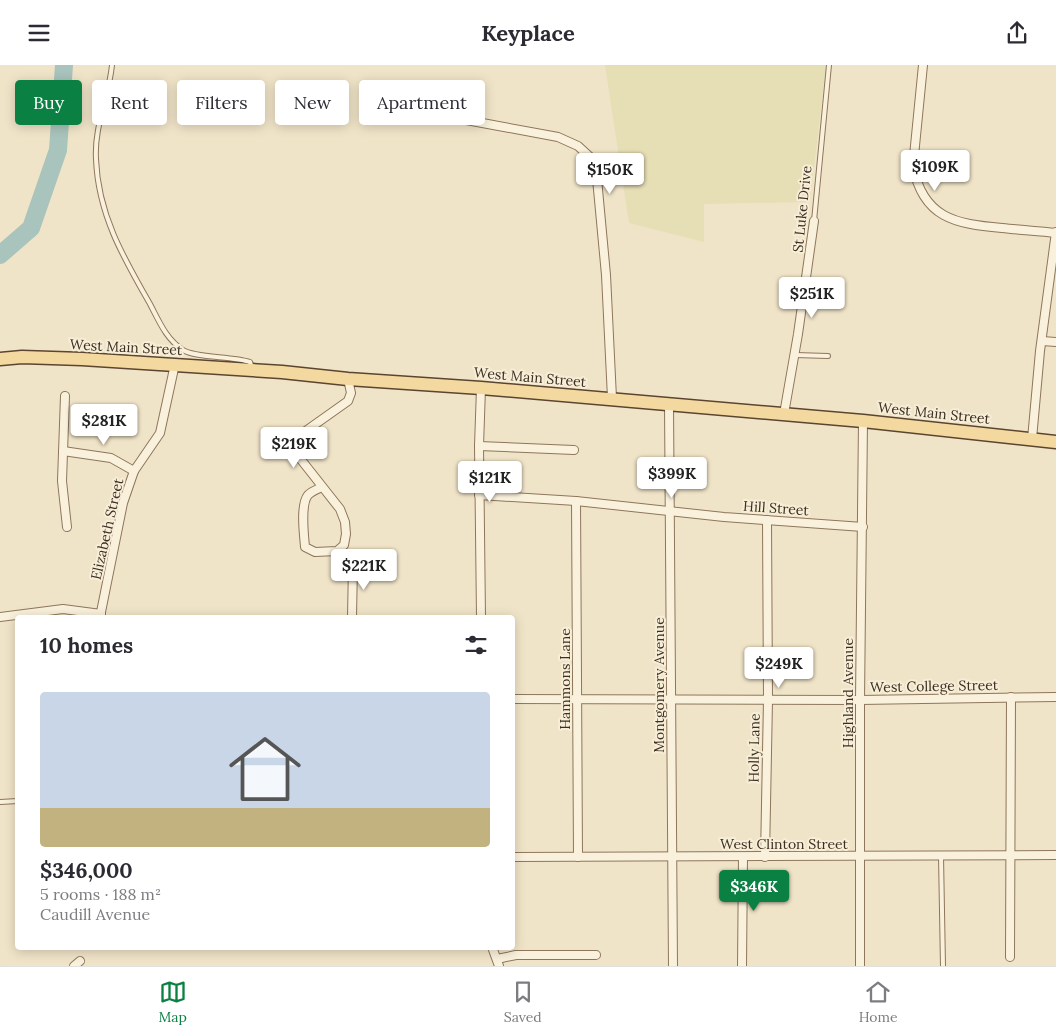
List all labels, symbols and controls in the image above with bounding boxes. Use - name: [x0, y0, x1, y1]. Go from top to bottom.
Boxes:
- icon: menu: [25, 19, 53, 47]
- text: Keyplace: [481, 19, 575, 47]
- icon: share: [1003, 19, 1031, 47]
- chip: Buy: [15, 80, 82, 125]
- chip: Rent: [92, 80, 167, 125]
- chip: Filters: [177, 80, 265, 125]
- chip: New: [275, 80, 349, 125]
- chip: Apartment: [359, 80, 485, 125]
- pin: $109K: [900, 149, 970, 192]
- pin: $150K: [575, 153, 645, 195]
- text: $109K: [912, 156, 958, 176]
- text: $150K: [587, 159, 633, 179]
- street label: St Luke Drive: [788, 164, 816, 253]
- pin: $251K: [777, 277, 847, 319]
- text: $251K: [790, 283, 834, 303]
- street label: West Main Street: [69, 335, 183, 359]
- street label: West Main Street: [473, 363, 587, 391]
- street label: West Main Street: [877, 398, 991, 428]
- pin: $281K: [69, 403, 139, 446]
- text: $281K: [82, 410, 126, 430]
- pin: $219K: [259, 427, 329, 469]
- text: $219K: [271, 433, 317, 453]
- pin: $399K: [637, 457, 707, 499]
- pin: $121K: [455, 461, 525, 503]
- text: $399K: [648, 463, 696, 483]
- text: $121K: [469, 467, 511, 487]
- street label: Elizabeth Street: [87, 476, 128, 582]
- street label: Hill Street: [743, 497, 810, 519]
- pin: $221K: [329, 549, 399, 591]
- text: $221K: [342, 555, 386, 575]
- street label: Montgomery Avenue: [650, 617, 668, 753]
- street label: Hammons Lane: [556, 628, 574, 730]
- icon: filters: [462, 631, 490, 659]
- text: 10 homes: [40, 632, 133, 659]
- street label: Highland Avenue: [839, 637, 857, 748]
- pin: $249K: [744, 647, 814, 689]
- text: $249K: [755, 653, 803, 673]
- street label: West College Street: [870, 676, 999, 696]
- street label: Holly Lane: [744, 713, 764, 783]
- icon: home: [220, 724, 310, 814]
- street label: West Clinton Street: [720, 835, 849, 853]
- text: $346,000: [40, 857, 133, 884]
- pin: $346K: [719, 869, 789, 912]
- text: $346K: [730, 876, 778, 896]
- text: 5 rooms · 188 m²: [40, 884, 161, 904]
- text: Caudill Avenue: [40, 904, 150, 924]
- tab: Map: [158, 978, 187, 1026]
- tab: Saved: [504, 978, 542, 1026]
- tab: Home: [859, 978, 898, 1026]

